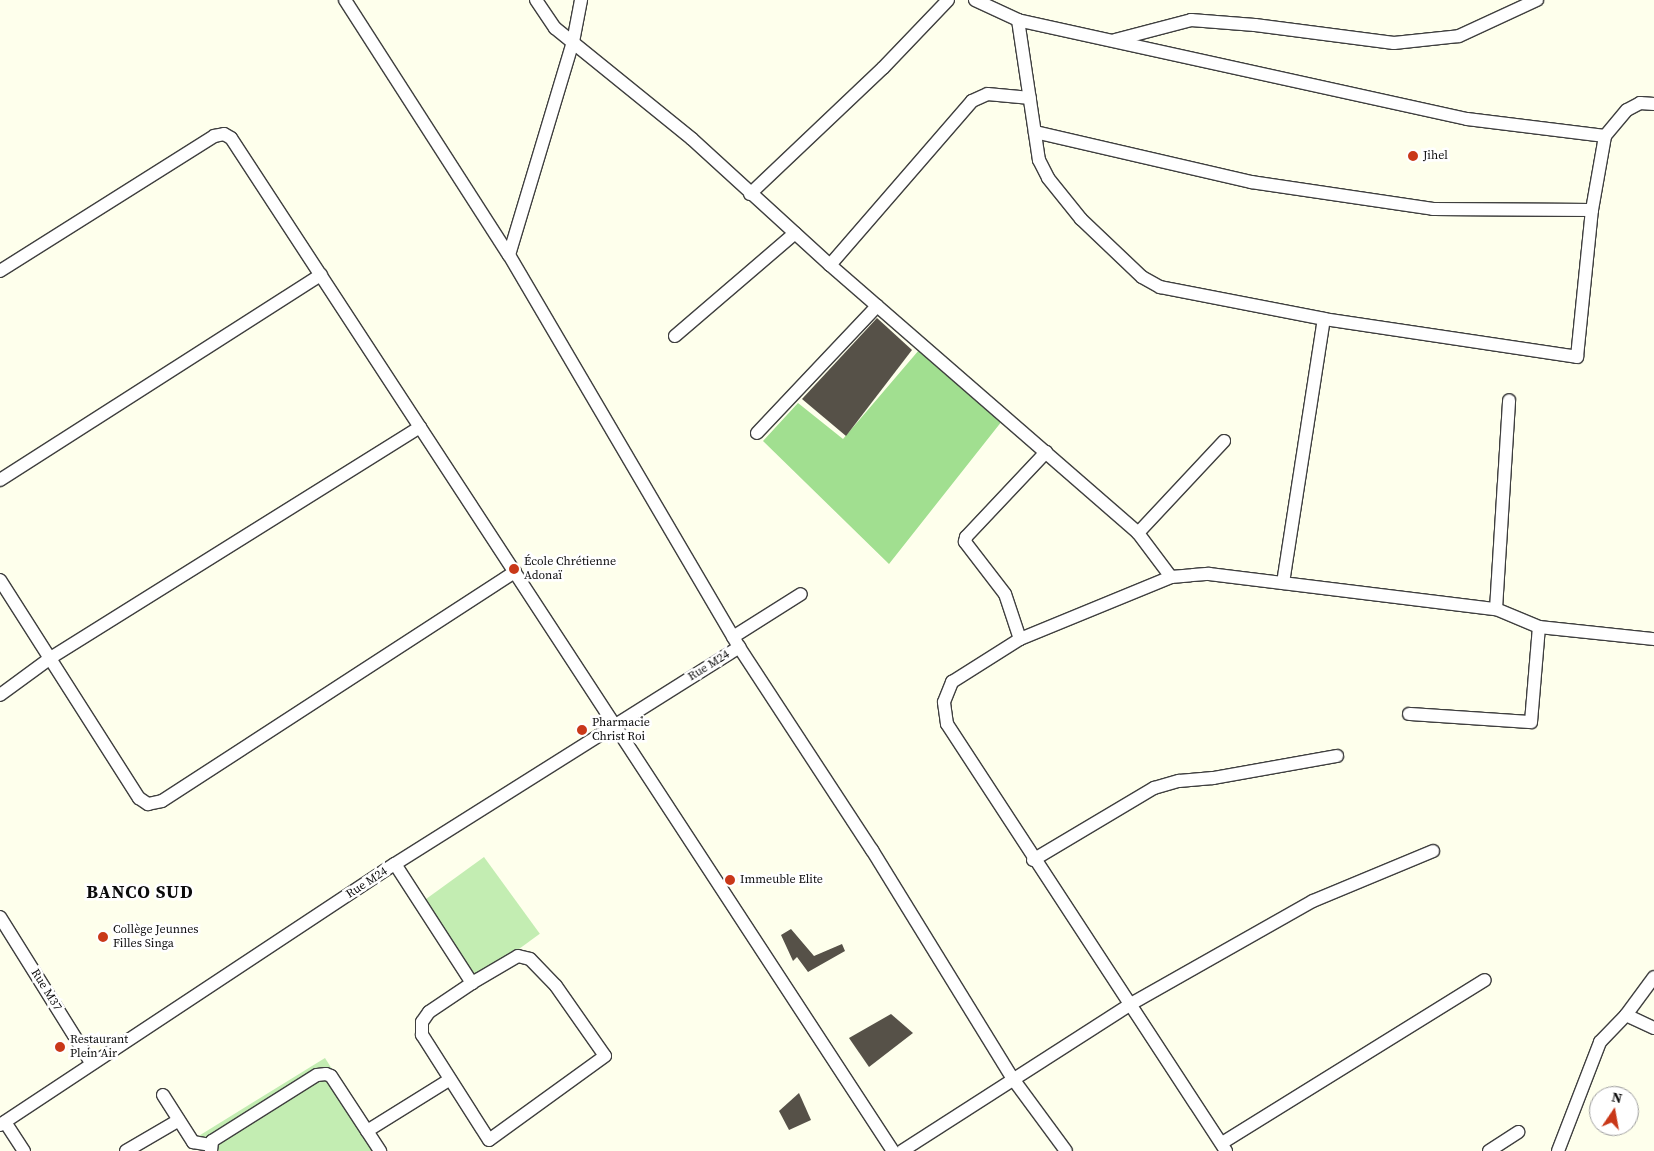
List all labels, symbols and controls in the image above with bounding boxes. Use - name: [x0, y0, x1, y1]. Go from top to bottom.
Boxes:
- place label: Jihel: [1423, 149, 1448, 163]
- marker: Jihel: [1407, 150, 1419, 162]
- place label: École Chrétienne Adonaï: [524, 555, 616, 583]
- marker: École Chrétienne Adonaï: [508, 563, 520, 575]
- street label: Rue M24: [686, 648, 732, 684]
- place label: Pharmacie Christ Roi: [592, 716, 650, 744]
- marker: Pharmacie Christ Roi: [576, 724, 588, 736]
- street label: Rue M24: [344, 864, 390, 902]
- place label: Immeuble Elite: [740, 873, 823, 887]
- marker: Immeuble Elite: [724, 874, 736, 886]
- district label: BANCO SUD: [85, 881, 195, 903]
- place label: Collège Jeunnes Filles Singa: [113, 923, 199, 951]
- marker: Collège Jeunnes Filles Singa: [97, 931, 109, 943]
- street label: Rue M37: [28, 967, 64, 1013]
- place label: Restaurant Plein Air: [70, 1033, 128, 1061]
- marker: Restaurant Plein Air: [54, 1041, 66, 1053]
- north arrow: [1589, 1086, 1639, 1136]
- text: N: [1610, 1086, 1624, 1108]

